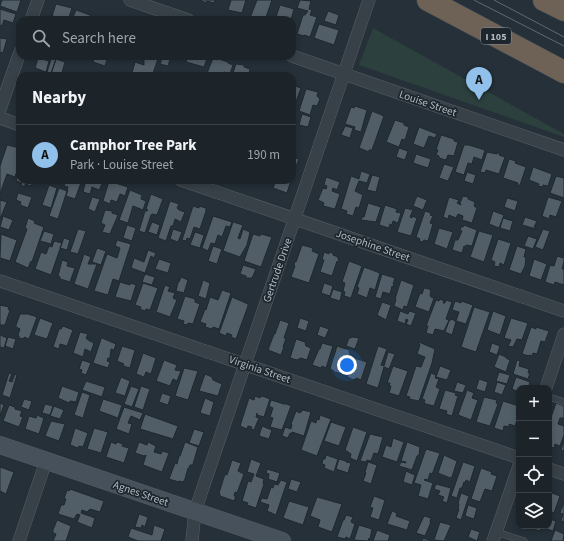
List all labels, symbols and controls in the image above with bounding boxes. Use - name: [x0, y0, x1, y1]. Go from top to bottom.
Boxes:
- search box: [16, 16, 296, 60]
- icon: search: [30, 27, 52, 49]
- text: Search here: [62, 28, 136, 49]
- road number: I 105: [481, 28, 511, 44]
- pin: A: [466, 67, 492, 100]
- text: Nearby: [32, 86, 86, 110]
- street label: Louise Street: [397, 87, 459, 120]
- text: Camphor Tree Park: [70, 135, 197, 156]
- text: A: [41, 146, 49, 164]
- text: 190 m: [247, 146, 280, 164]
- text: Park · Louise Street: [70, 156, 173, 174]
- street label: Josephine Street: [334, 226, 412, 265]
- street label: Gertrude Drive: [259, 235, 296, 304]
- street label: Virginia Street: [227, 352, 293, 387]
- your location: [337, 355, 357, 375]
- map controls: [516, 385, 552, 529]
- button: +: [516, 385, 552, 421]
- button: −: [516, 421, 552, 457]
- button: locate: [516, 457, 552, 493]
- street label: Agnes Street: [111, 477, 171, 510]
- button: layers: [516, 493, 552, 529]

